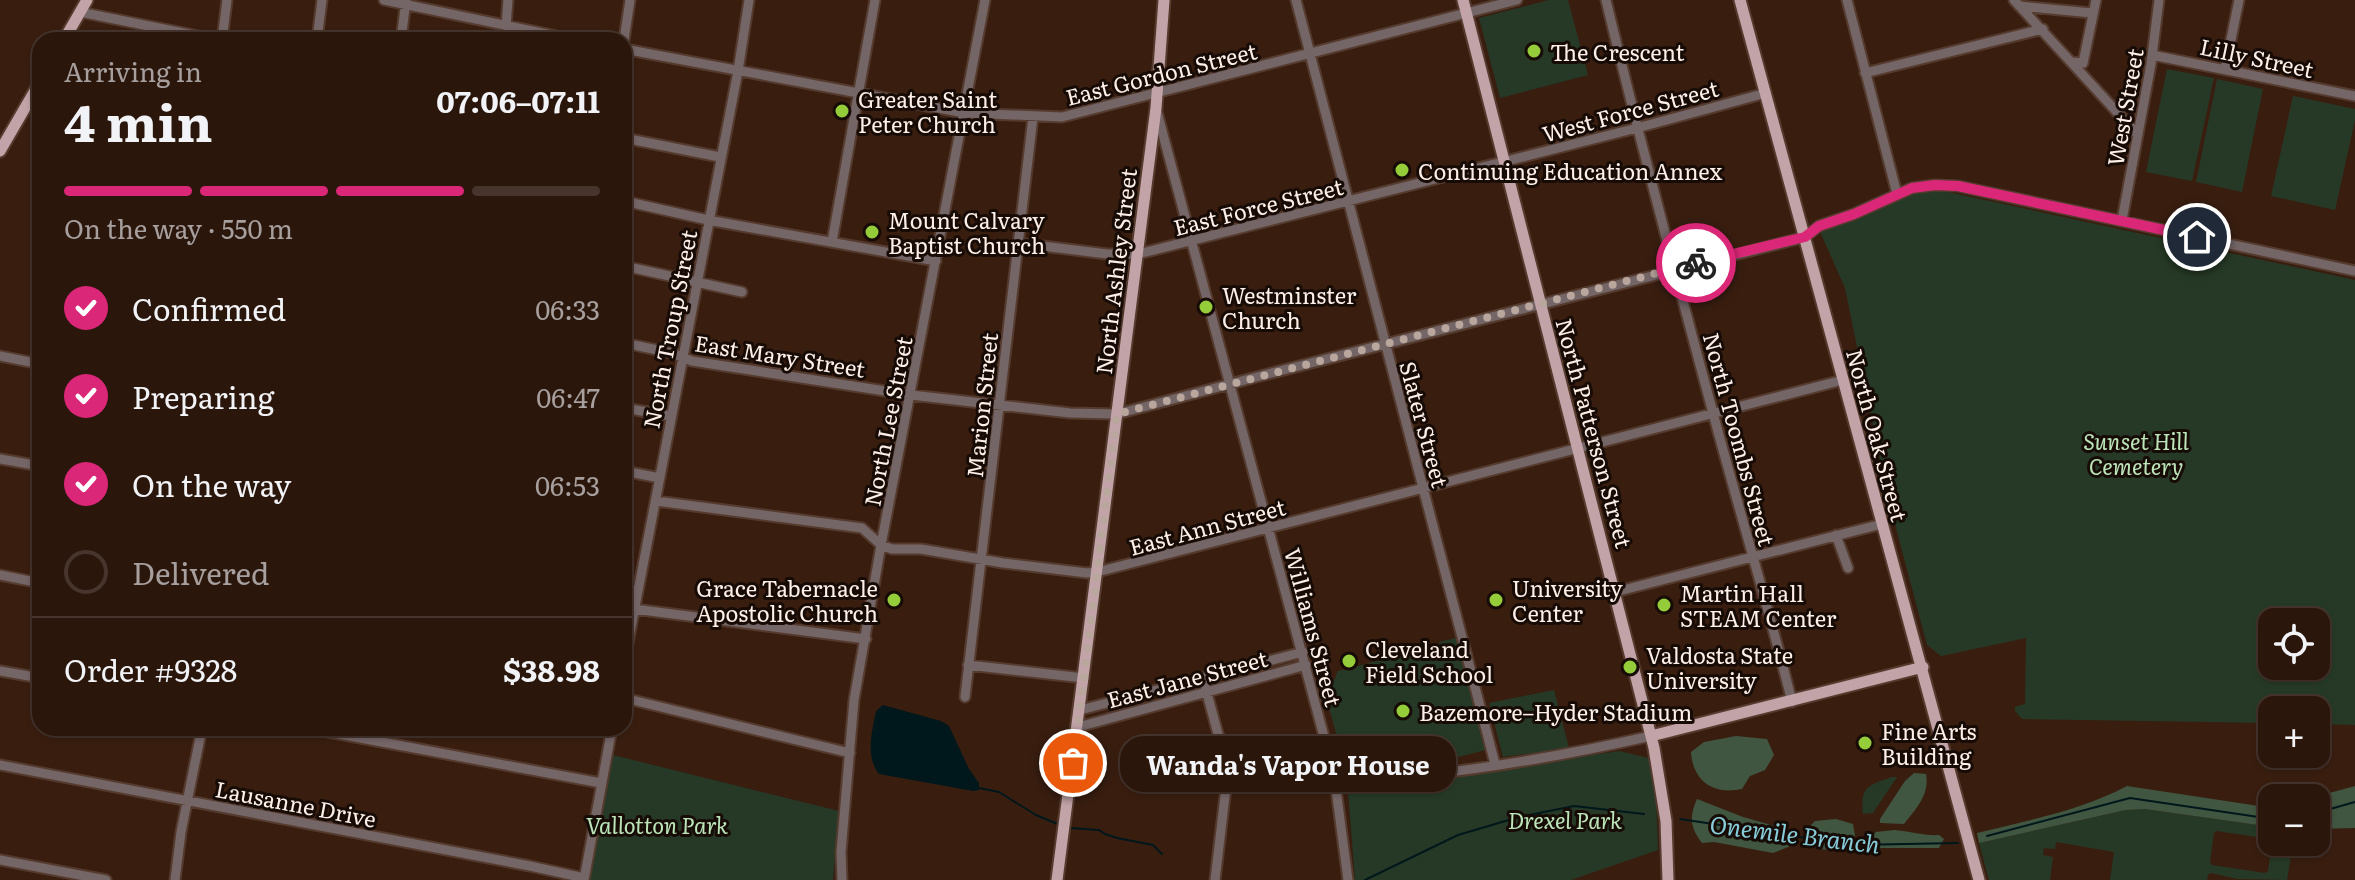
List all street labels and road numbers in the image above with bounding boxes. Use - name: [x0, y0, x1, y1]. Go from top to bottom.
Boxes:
- street label: Lilly Street: [2197, 29, 2317, 85]
- street label: East Gordon Street: [1062, 33, 1260, 113]
- street label: West Street: [2097, 45, 2151, 169]
- street label: West Force Street: [1538, 71, 1722, 149]
- street label: North Ashley Street: [1086, 166, 1144, 376]
- street label: East Force Street: [1170, 169, 1346, 243]
- street label: North Troup Street: [634, 227, 704, 431]
- street label: North Patterson Street: [1548, 315, 1642, 552]
- street label: East Mary Street: [692, 325, 868, 385]
- street label: North Toombs Street: [1696, 329, 1784, 549]
- street label: Marion Street: [957, 331, 1005, 479]
- street label: North Lee Street: [854, 333, 920, 509]
- street label: North Oak Street: [1839, 345, 1917, 525]
- street label: Slater Street: [1392, 357, 1458, 491]
- street label: East Ann Street: [1125, 489, 1289, 563]
- street label: Williams Street: [1277, 544, 1351, 710]
- street label: East Jane Street: [1103, 641, 1271, 715]
- street label: Lausanne Drive: [213, 771, 379, 835]

